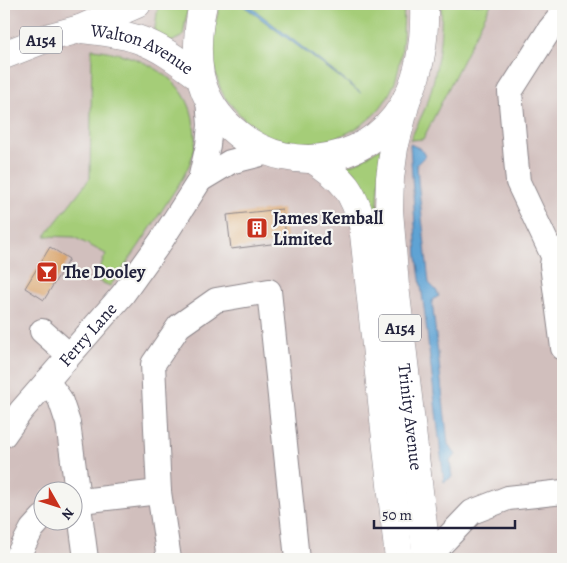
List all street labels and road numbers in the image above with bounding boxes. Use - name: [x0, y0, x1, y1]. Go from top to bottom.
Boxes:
- street label: Walton Avenue: [88, 18, 199, 80]
- road number: A154: [20, 26, 62, 54]
- street label: Ferry Lane: [53, 297, 122, 372]
- road number: A154: [379, 314, 421, 342]
- street label: Trinity Avenue: [392, 362, 429, 472]

